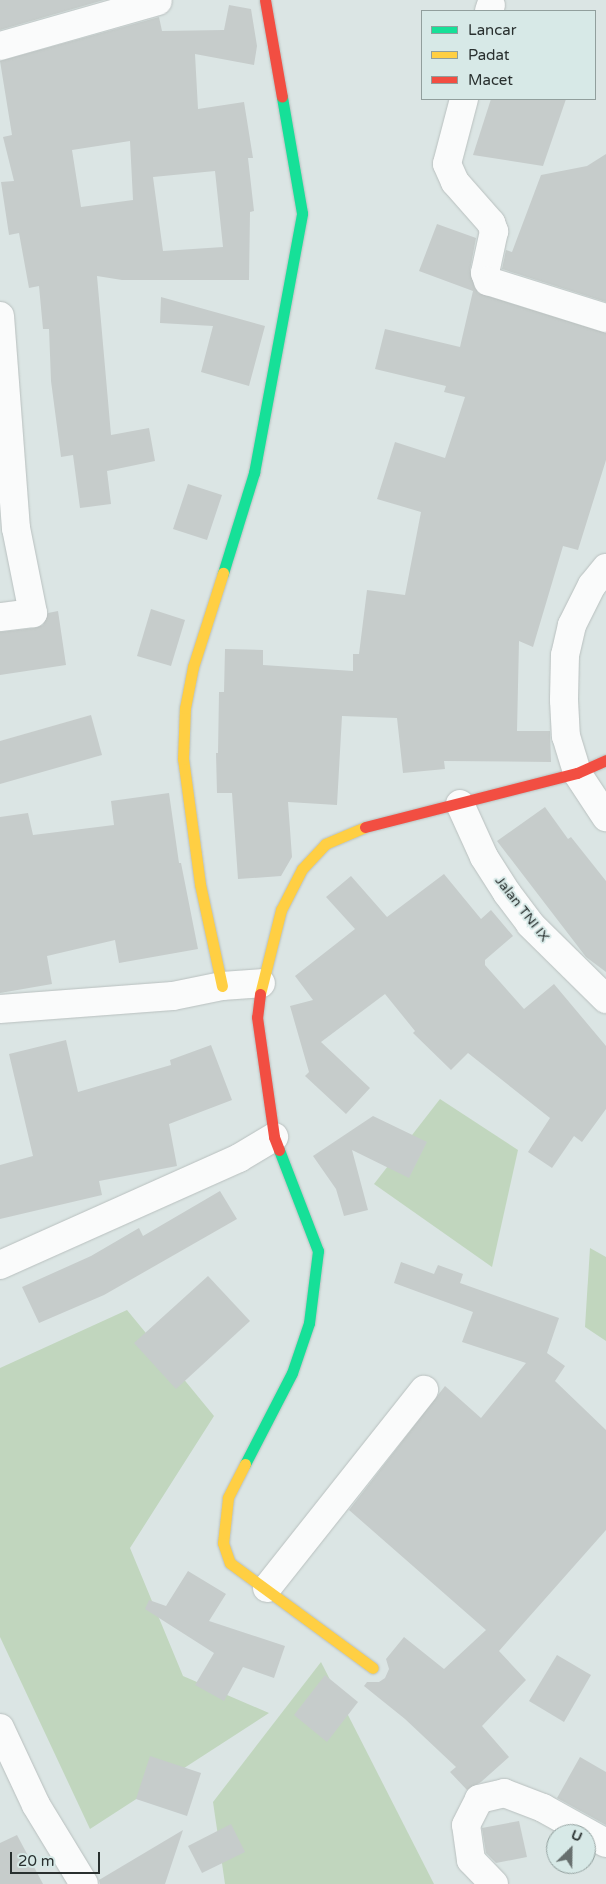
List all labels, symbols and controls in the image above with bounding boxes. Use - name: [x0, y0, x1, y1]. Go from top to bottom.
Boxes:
- legend: [421, 10, 596, 100]
- text: Lancar: [468, 21, 516, 39]
- text: Padat: [468, 46, 510, 64]
- text: Macet: [468, 71, 513, 89]
- street label: Jalan TNI IX: [491, 873, 553, 945]
- north arrow: [546, 1824, 596, 1874]
- text: U: [568, 1826, 585, 1846]
- scale bar: [12, 1842, 102, 1874]
- text: 20 m: [18, 1852, 55, 1870]

